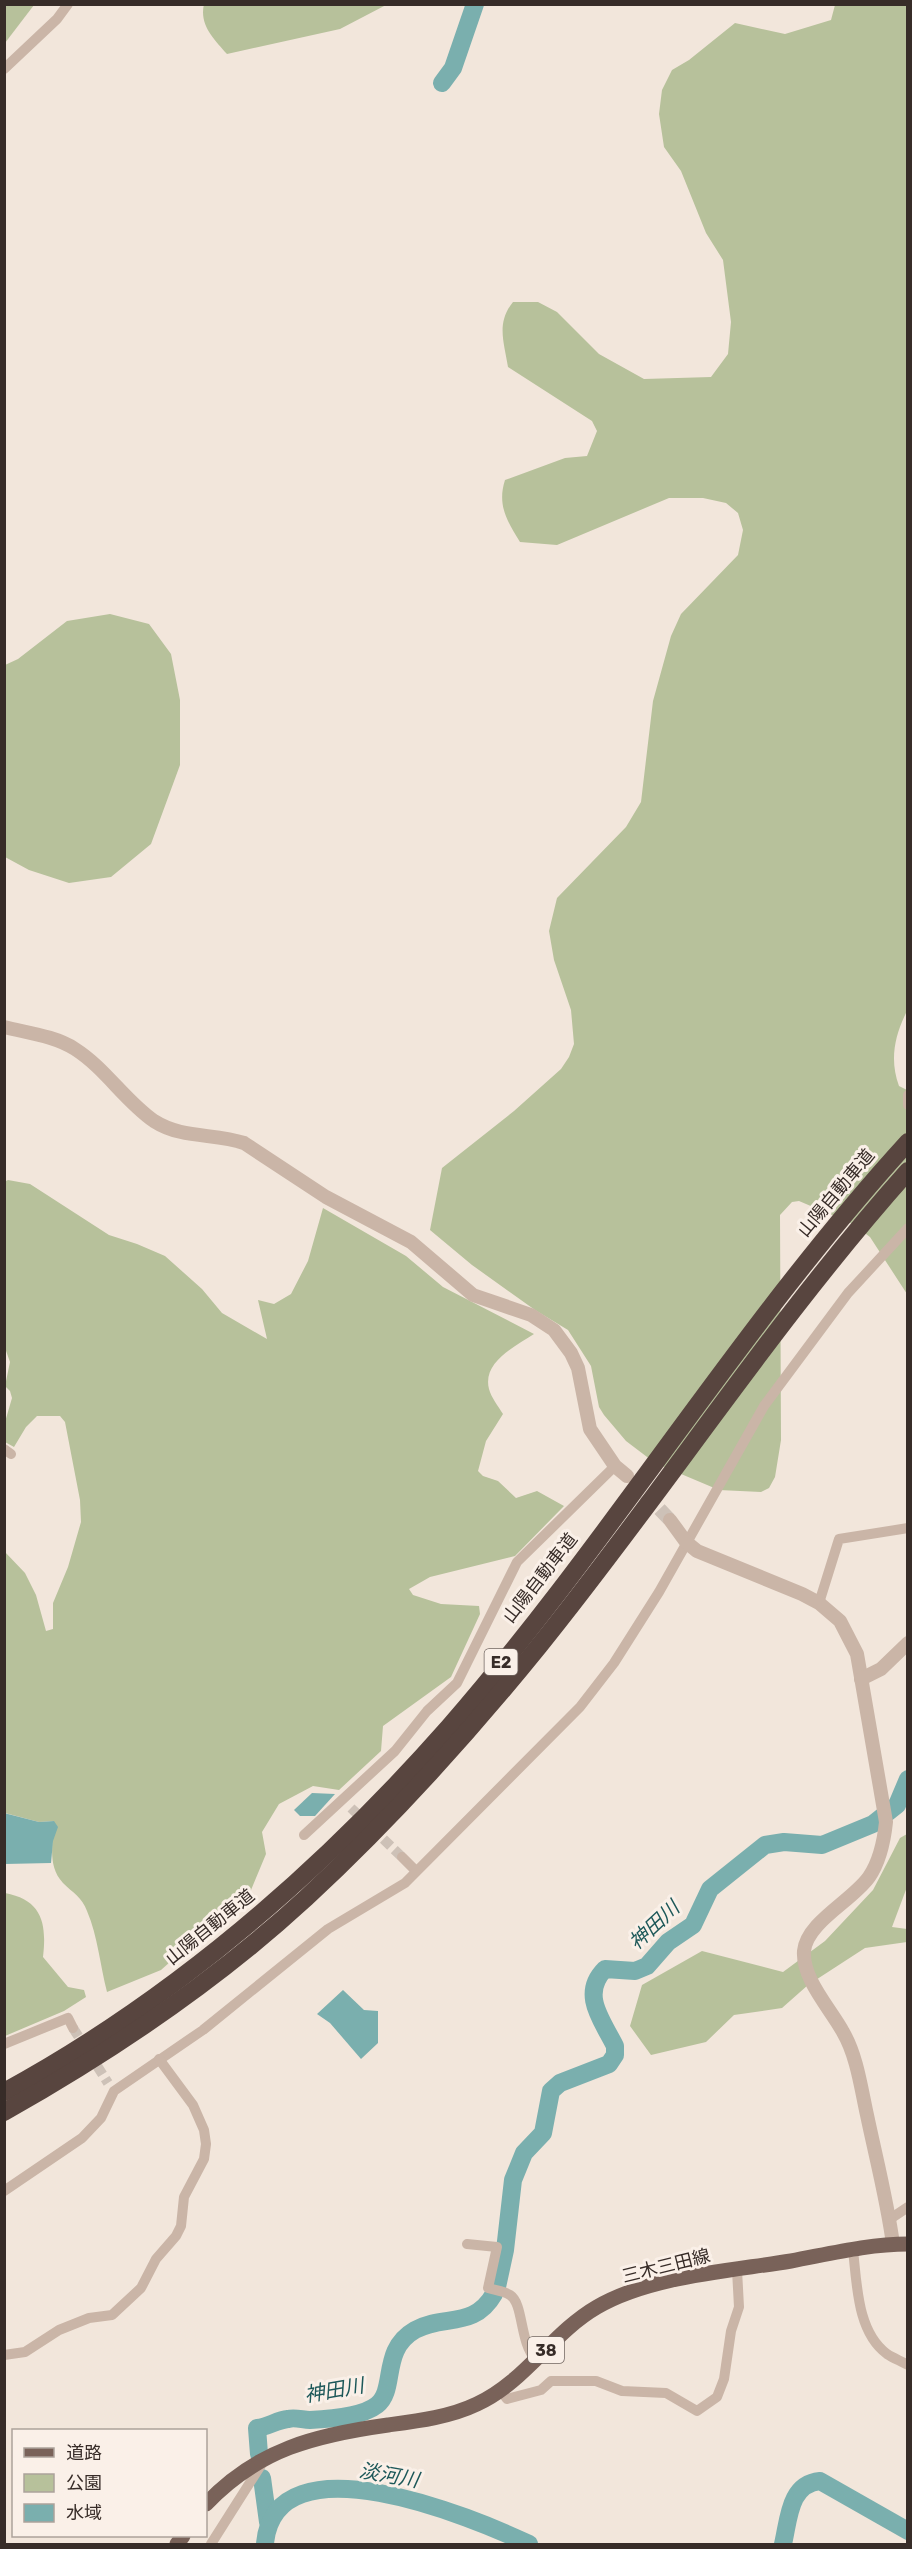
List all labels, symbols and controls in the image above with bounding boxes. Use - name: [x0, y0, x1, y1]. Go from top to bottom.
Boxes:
- street label: 山陽自動車道: [793, 1145, 879, 1241]
- street label: 山陽自動車道: [498, 1529, 582, 1627]
- road number: E2: [484, 1649, 518, 1675]
- street label: 山陽自動車道: [161, 1884, 259, 1970]
- water label: 神田川: [624, 1894, 686, 1954]
- street label: 三木三田線: [620, 2244, 712, 2288]
- road number: 38: [528, 2337, 564, 2363]
- water label: 神田川: [302, 2373, 368, 2407]
- legend: [12, 2429, 207, 2537]
- text: 道路: [66, 2442, 102, 2464]
- water label: 淡河川: [357, 2458, 423, 2492]
- text: 公園: [66, 2472, 102, 2494]
- text: 水域: [66, 2502, 102, 2524]

